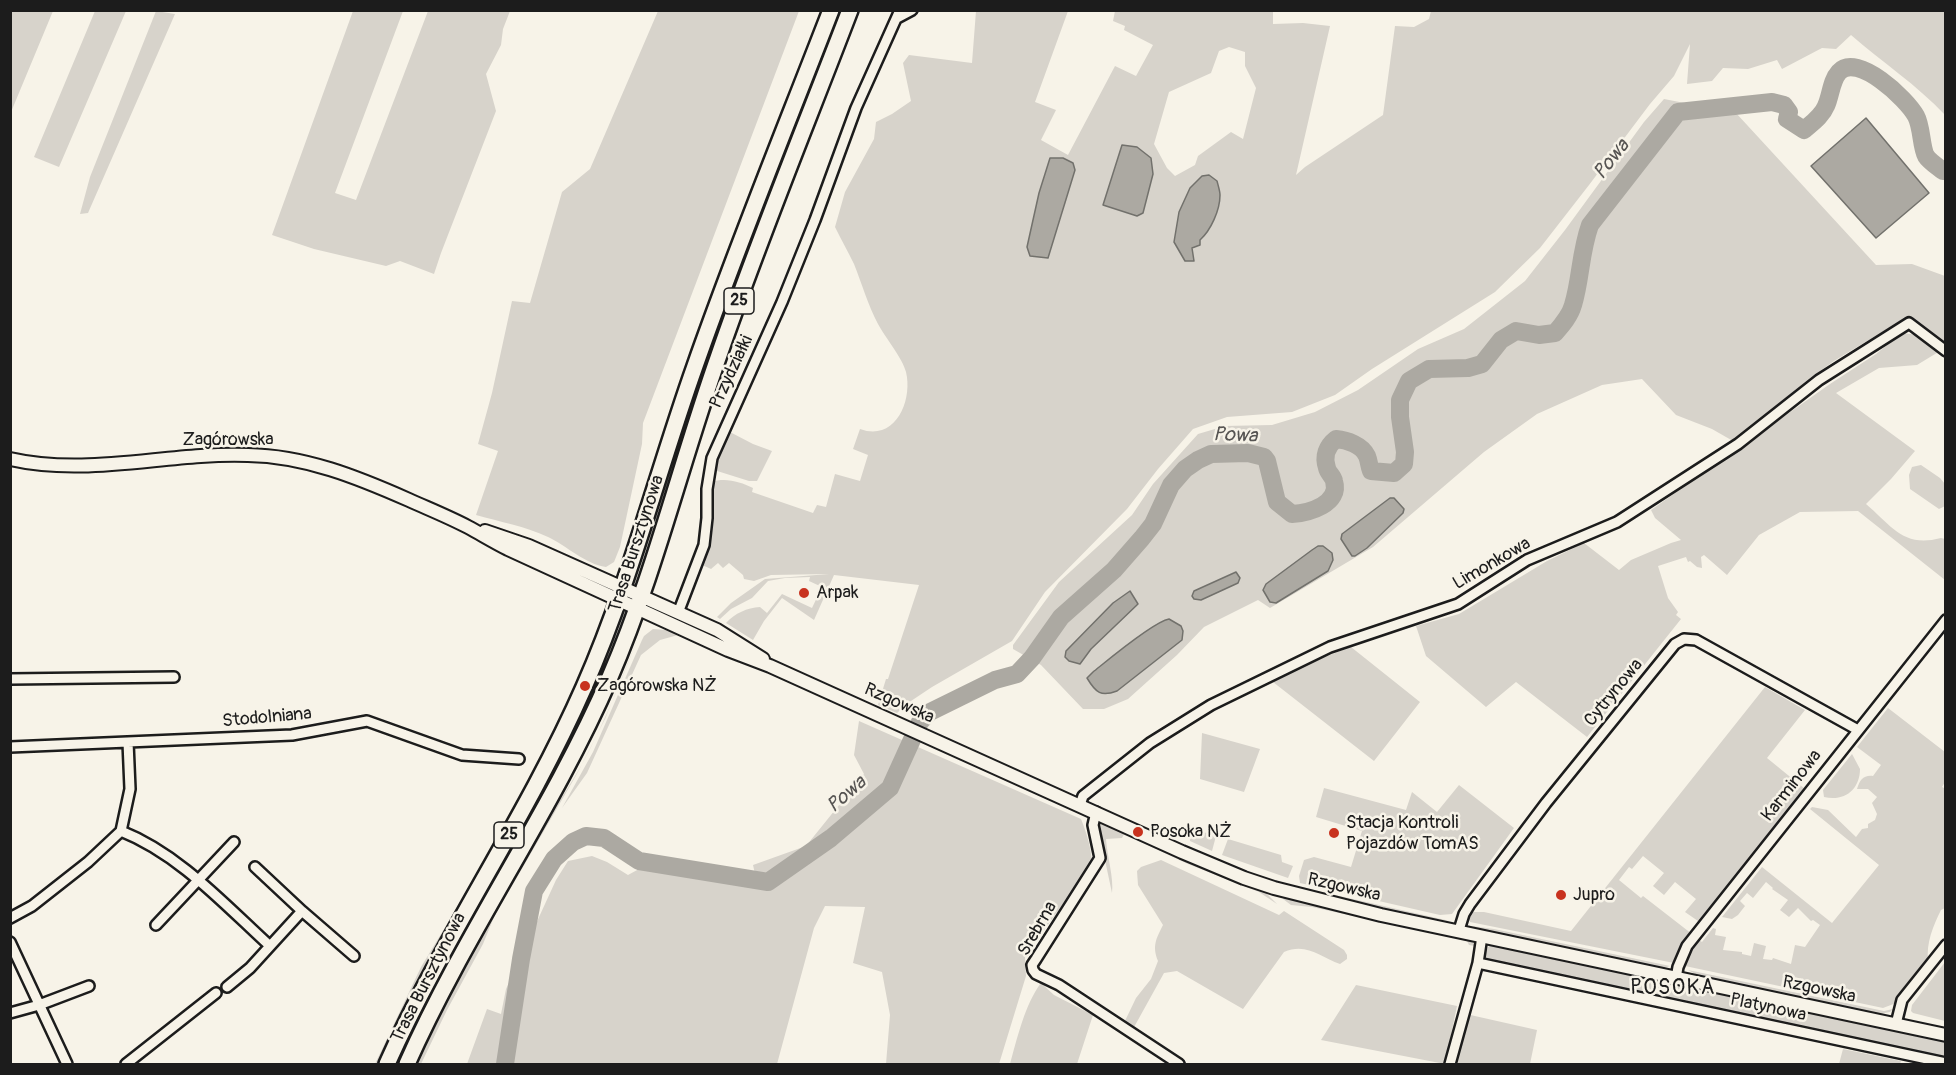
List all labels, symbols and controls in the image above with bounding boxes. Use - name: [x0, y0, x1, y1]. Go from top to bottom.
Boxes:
- water label: Powa: [1589, 135, 1635, 185]
- road number: 25: [724, 288, 754, 314]
- street label: Przydziałki: [706, 332, 758, 412]
- water label: Powa: [1212, 423, 1258, 449]
- street label: Zagórowska: [182, 429, 274, 451]
- street label: Trasa Bursztynowa: [605, 473, 669, 615]
- street label: Limonkowa: [1449, 533, 1535, 595]
- place label: Arpak: [816, 582, 858, 604]
- marker: Arpak: [797, 586, 811, 600]
- street label: Cytrynowa: [1580, 655, 1648, 731]
- place label: Zagórowska NŻ: [597, 675, 717, 697]
- marker: Zagórowska NŻ: [578, 679, 592, 693]
- street label: Rzgowska: [861, 679, 937, 729]
- street label: Stodolniana: [221, 703, 313, 733]
- street label: Karminowa: [1757, 746, 1827, 826]
- water label: Powa: [822, 771, 872, 819]
- place label: Stacja Kontroli Pojazdów TomAS: [1346, 812, 1479, 854]
- place label: Posoka NŻ: [1150, 821, 1232, 843]
- road number: 25: [494, 822, 524, 848]
- marker: Posoka NŻ: [1131, 825, 1145, 839]
- marker: Stacja Kontroli Pojazdów TomAS: [1327, 826, 1341, 840]
- street label: Rzgowska: [1305, 869, 1383, 907]
- place label: Jupro: [1573, 884, 1615, 906]
- marker: Jupro: [1554, 888, 1568, 902]
- street label: Srebrna: [1014, 898, 1062, 960]
- street label: Trasa Bursztynowa: [387, 909, 471, 1047]
- street label: Rzgowska: [1780, 972, 1858, 1008]
- district label: POSOKA: [1630, 976, 1716, 1002]
- street label: Platynowa: [1728, 989, 1808, 1027]

